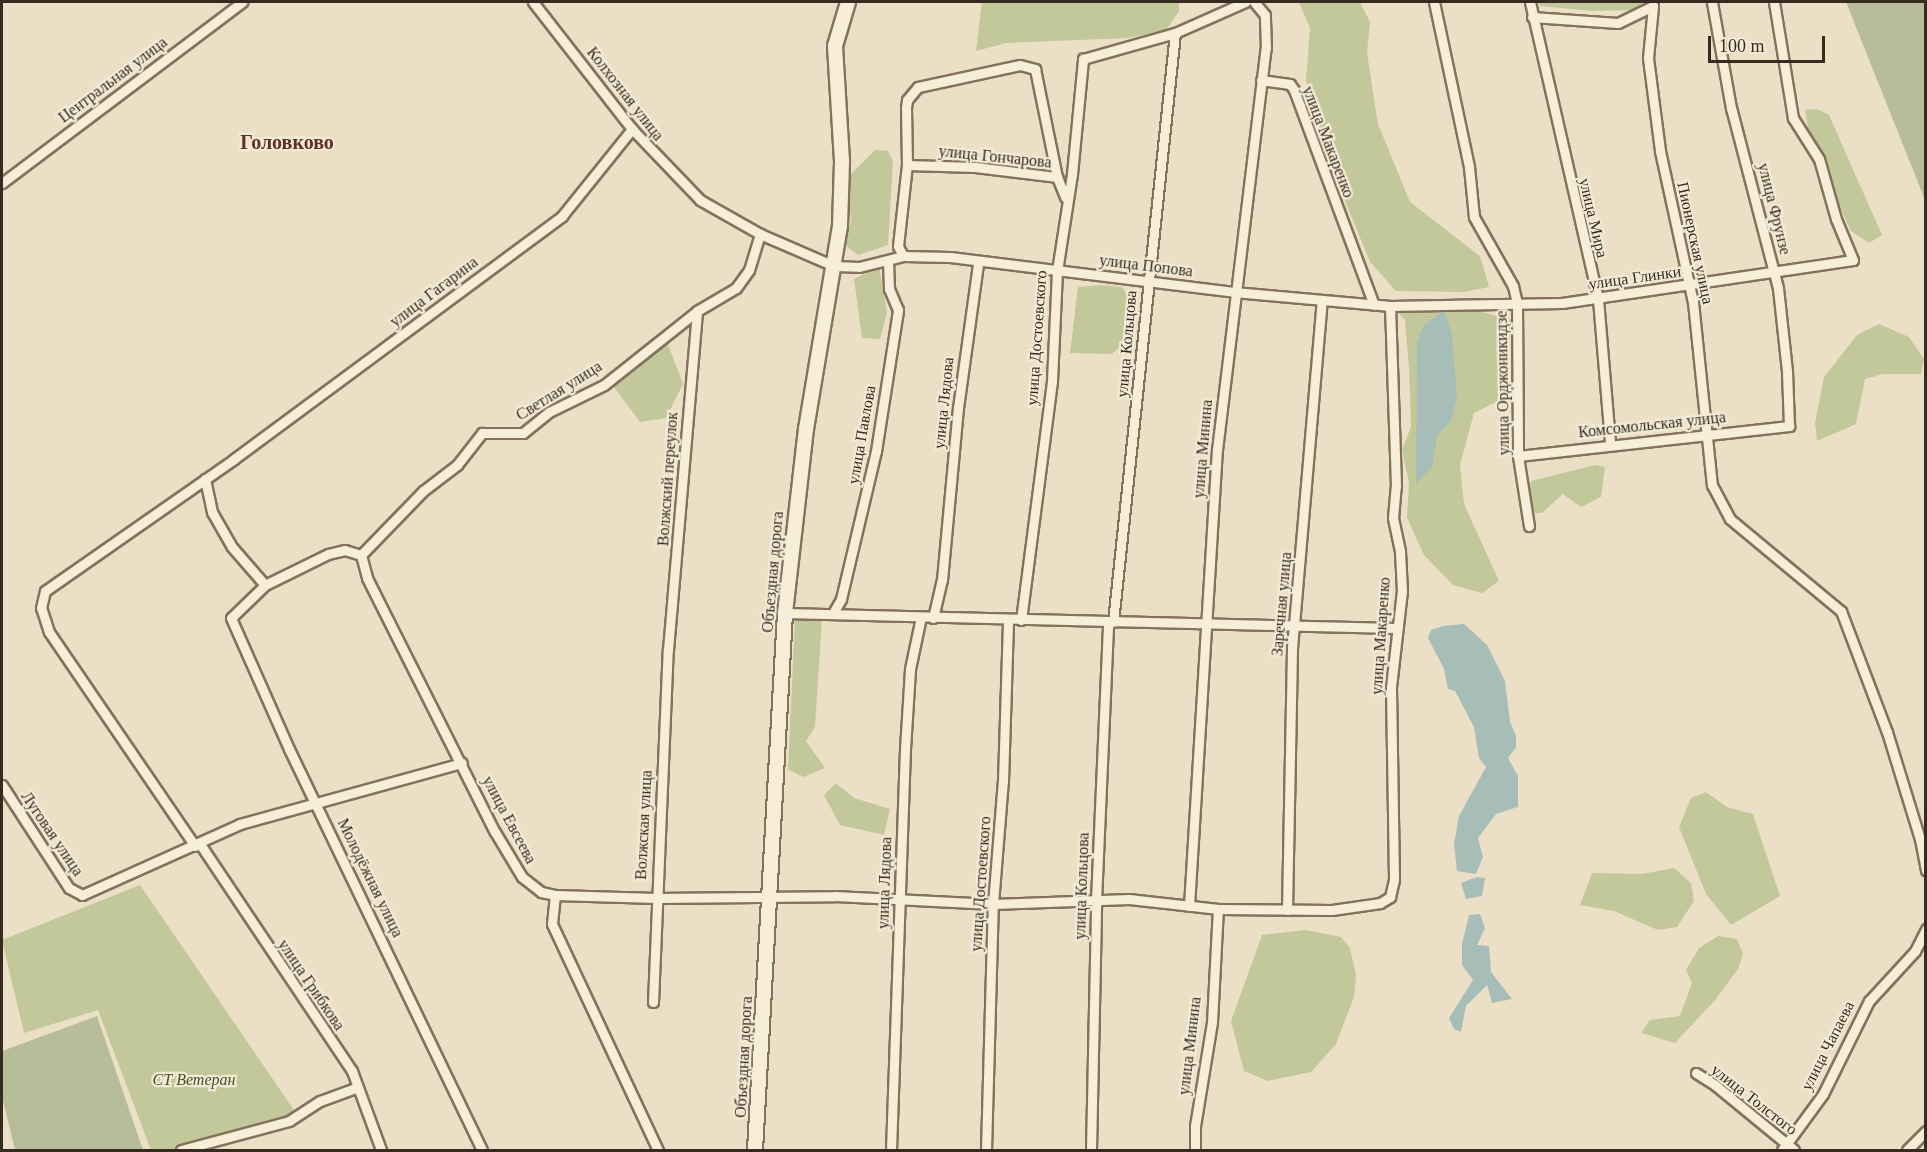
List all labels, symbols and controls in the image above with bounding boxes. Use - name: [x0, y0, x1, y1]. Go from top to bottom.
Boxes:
- scale bar: [1711, 24, 1828, 62]
- street label: Центральная улица: [55, 33, 171, 127]
- text: 100 m: [1719, 36, 1765, 56]
- street label: Колхозная улица: [582, 43, 668, 145]
- street label: улица Макаренко: [1298, 83, 1358, 201]
- district label: Головково: [240, 130, 334, 154]
- street label: улица Гончарова: [938, 142, 1052, 172]
- street label: улица Фрунзе: [1753, 161, 1795, 257]
- street label: улица Мира: [1574, 176, 1612, 260]
- street label: Пионерская улица: [1673, 180, 1717, 306]
- street label: улица Попова: [1098, 251, 1194, 281]
- street label: улица Гагарина: [386, 253, 482, 331]
- street label: улица Глинки: [1588, 262, 1682, 294]
- street label: улица Достоевского: [1023, 270, 1051, 406]
- street label: улица Кольцова: [1113, 290, 1141, 398]
- street label: улица Орджоникидзе: [1492, 310, 1514, 456]
- street label: улица Лядова: [930, 356, 958, 450]
- street label: Светлая улица: [512, 357, 606, 425]
- street label: улица Павлова: [844, 384, 880, 486]
- street label: улица Минина: [1189, 399, 1217, 499]
- street label: Комсомольская улица: [1577, 408, 1727, 442]
- street label: Волжский переулок: [654, 411, 682, 547]
- street label: Объездная дорога: [758, 510, 788, 634]
- street label: Заречная улица: [1268, 551, 1296, 657]
- street label: улица Макаренко: [1367, 576, 1395, 696]
- street label: Волжская улица: [632, 770, 656, 880]
- street label: улица Евсеева: [478, 773, 540, 867]
- street label: Луговая улица: [17, 788, 87, 880]
- street label: Молодёжная улица: [333, 815, 407, 941]
- street label: улица Достоевского: [967, 816, 995, 952]
- street label: улица Кольцова: [1071, 832, 1093, 940]
- street label: улица Лядова: [874, 837, 896, 929]
- street label: улица Грибкова: [273, 936, 349, 1034]
- street label: Объездная дорога: [731, 996, 757, 1118]
- street label: улица Минина: [1174, 996, 1206, 1096]
- street label: улица Чапаева: [1797, 998, 1859, 1094]
- street label: улица Толстого: [1707, 1060, 1801, 1140]
- park label: СТ Ветеран: [153, 1070, 235, 1090]

